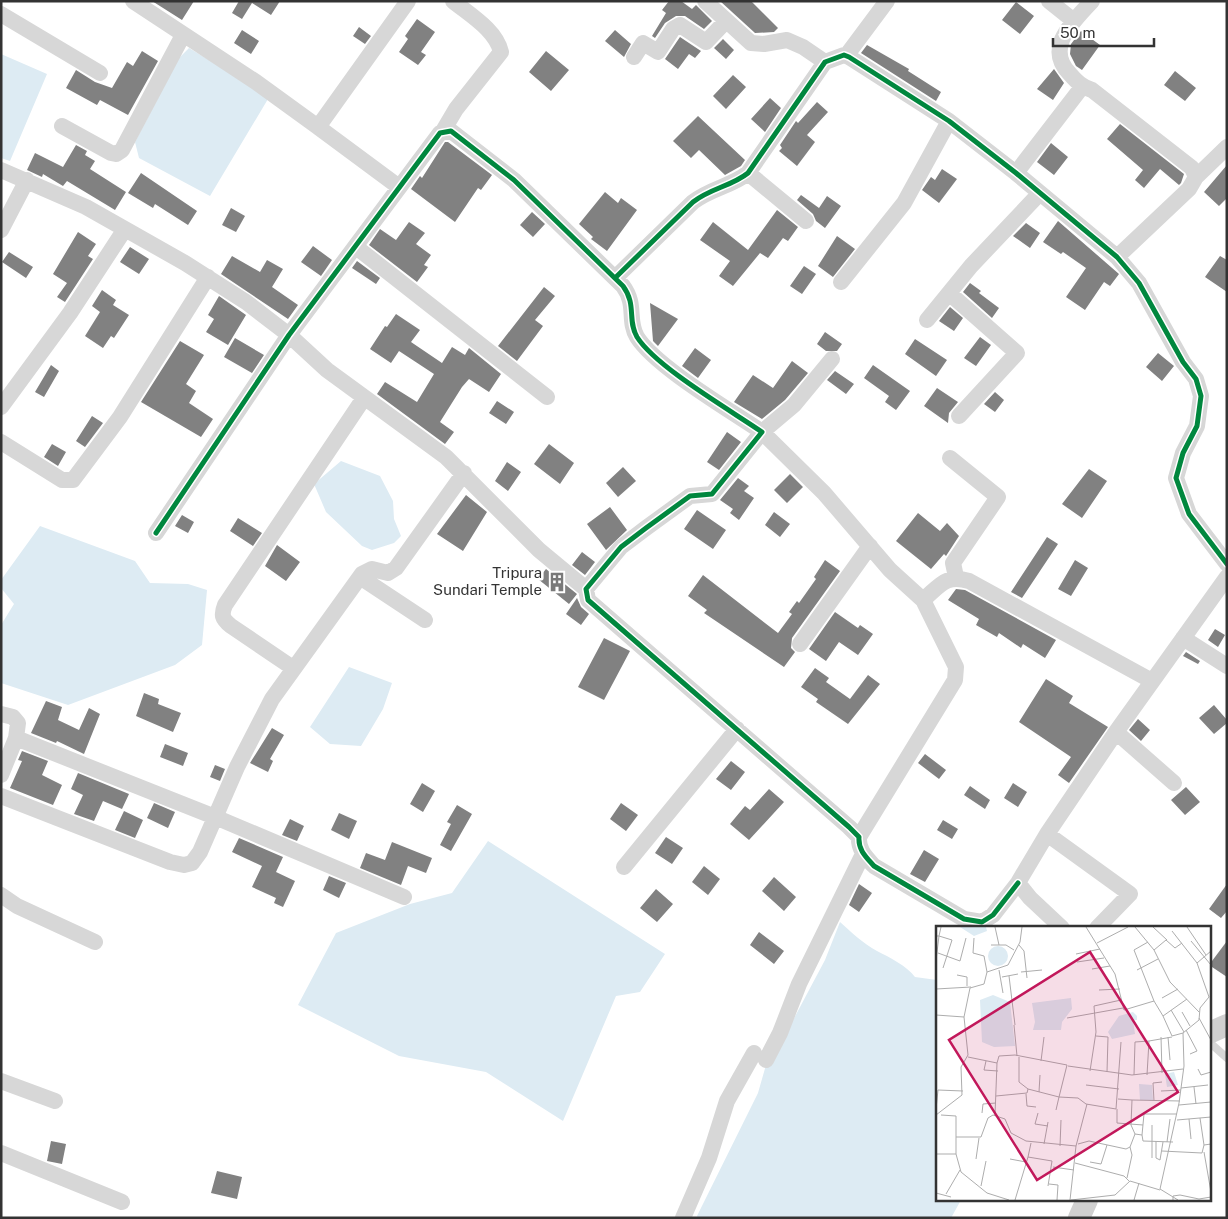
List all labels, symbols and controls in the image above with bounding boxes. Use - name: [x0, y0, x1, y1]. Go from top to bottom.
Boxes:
- scale bar: [1053, 15, 1154, 47]
- text: 50 m: [1060, 24, 1095, 41]
- place label: Tripura Sundari Temple: [433, 564, 542, 598]
- building icon: Tripura Sundari Temple: [546, 571, 568, 593]
- inset map: [936, 926, 1210, 1202]

